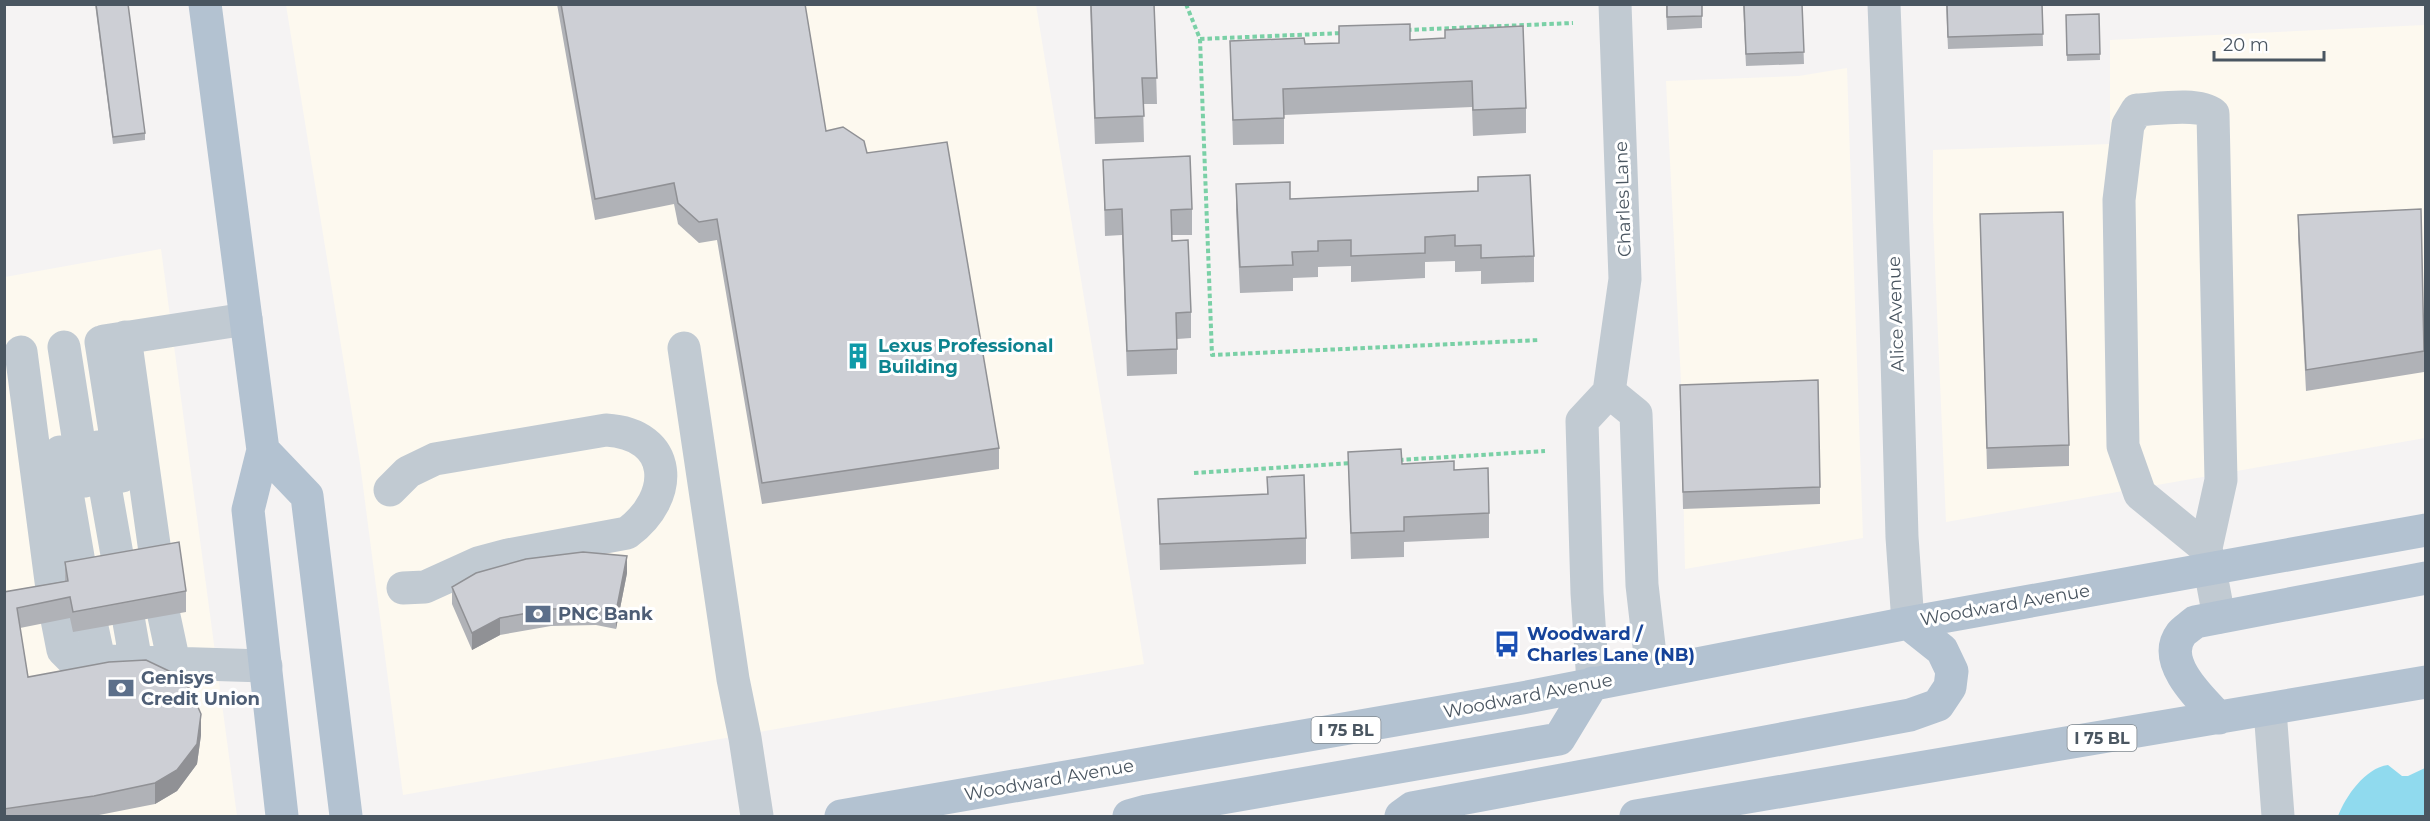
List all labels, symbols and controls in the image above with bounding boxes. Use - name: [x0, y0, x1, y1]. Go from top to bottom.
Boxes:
- scale bar: [2214, 24, 2324, 62]
- text: 20 m: [2223, 34, 2269, 56]
- street label: Charles Lane: [1610, 140, 1636, 257]
- street label: Alice Avenue: [1883, 255, 1909, 372]
- place label: Lexus Professional Building: [878, 335, 1053, 378]
- building icon: Lexus Professional Building: [843, 341, 873, 371]
- street label: Woodward Avenue: [1919, 579, 2092, 631]
- bank icon: PNC Bank: [523, 599, 553, 629]
- place label: PNC Bank: [558, 603, 653, 625]
- place label: Woodward / Charles Lane (NB): [1527, 623, 1695, 666]
- bus stop icon: Woodward / Charles Lane (NB): [1492, 629, 1522, 659]
- place label: Genisys Credit Union: [141, 667, 260, 710]
- street label: Woodward Avenue: [1442, 669, 1614, 723]
- bank icon: Genisys Credit Union: [106, 673, 136, 703]
- road number: I 75 BL: [1312, 717, 1380, 743]
- road number: I 75 BL: [2068, 725, 2136, 751]
- street label: Woodward Avenue: [963, 754, 1136, 806]

